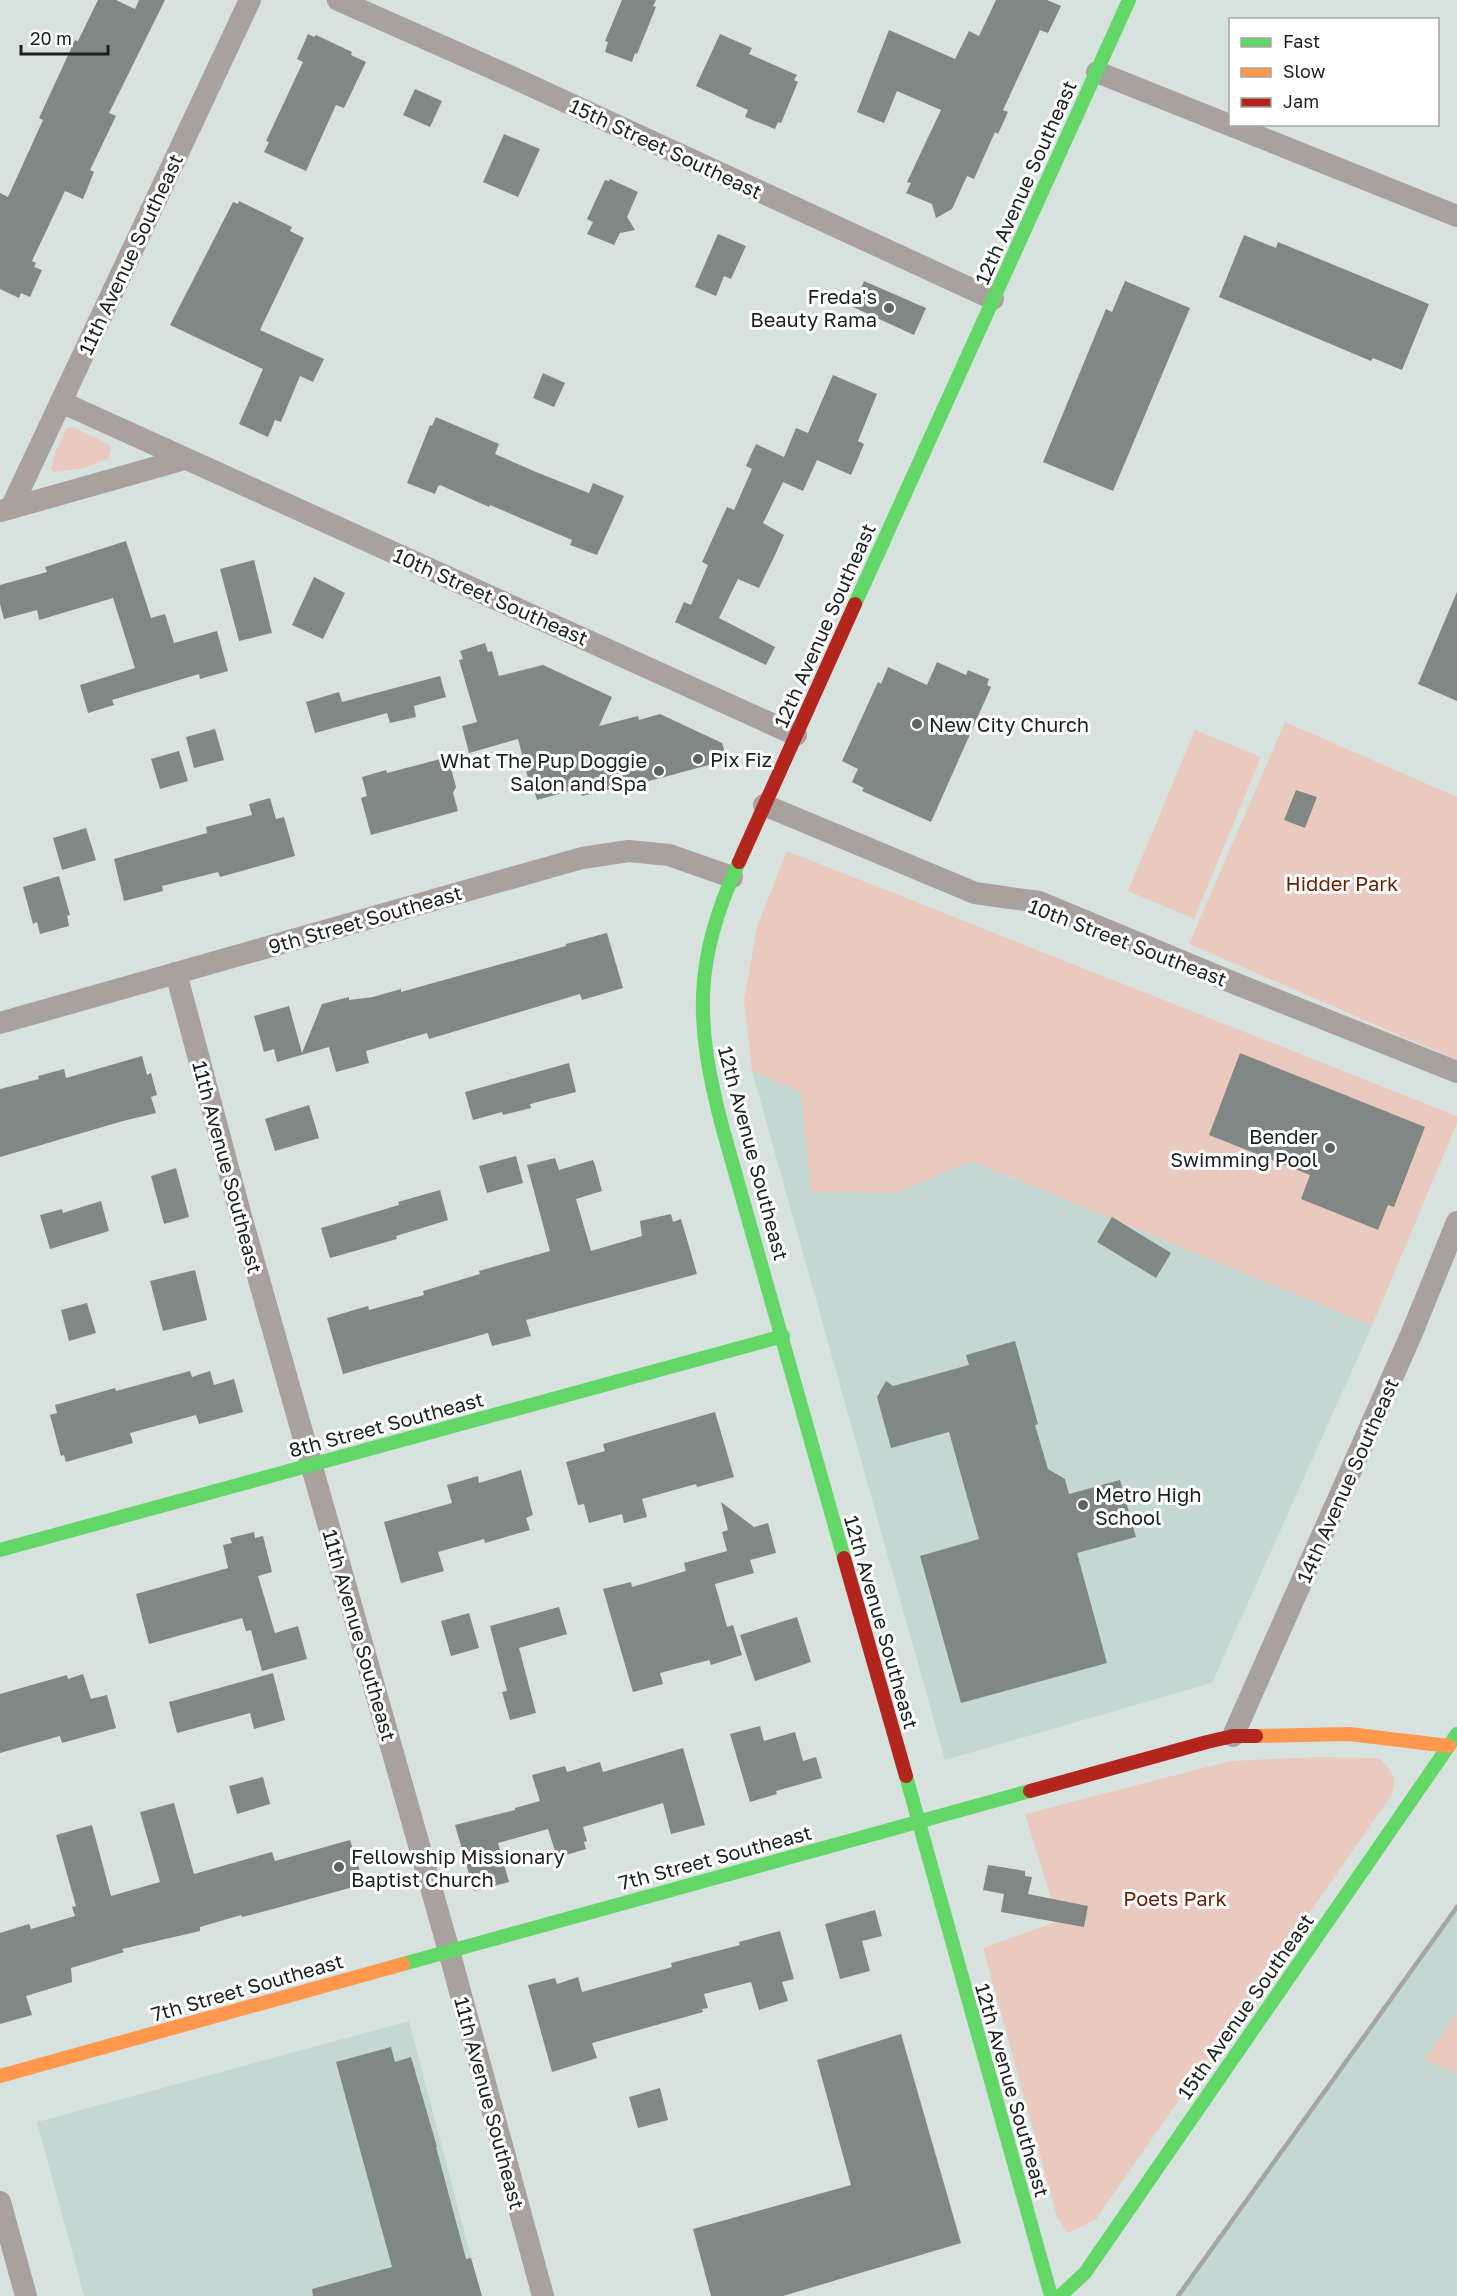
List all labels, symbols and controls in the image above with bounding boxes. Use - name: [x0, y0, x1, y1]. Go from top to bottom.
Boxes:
- scale bar: [21, 18, 108, 56]
- legend: [1229, 18, 1439, 126]
- text: 20 m: [30, 27, 72, 49]
- text: Fast: [1283, 30, 1320, 52]
- text: Slow: [1283, 60, 1326, 82]
- street label: 12th Avenue Southeast: [969, 76, 1081, 288]
- text: Jam: [1283, 90, 1319, 112]
- street label: 15th Street Southeast: [566, 93, 766, 203]
- street label: 11th Avenue Southeast: [73, 150, 187, 358]
- place label: Freda's Beauty Rama: [750, 284, 877, 331]
- marker: Freda's Beauty Rama: [882, 301, 896, 315]
- street label: 12th Avenue Southeast: [768, 519, 880, 731]
- street label: 10th Street Southeast: [390, 542, 592, 650]
- place label: New City Church: [929, 712, 1089, 736]
- marker: New City Church: [910, 717, 924, 731]
- place label: Pix Fiz: [710, 747, 772, 771]
- place label: What The Pup Doggie Salon and Spa: [440, 748, 647, 795]
- marker: Pix Fiz: [691, 752, 705, 766]
- marker: What The Pup Doggie Salon and Spa: [652, 764, 666, 778]
- park label: Hidder Park: [1286, 871, 1398, 895]
- street label: 9th Street Southeast: [265, 880, 465, 958]
- street label: 10th Street Southeast: [1026, 893, 1230, 991]
- street label: 12th Avenue Southeast: [714, 1043, 794, 1263]
- street label: 11th Avenue Southeast: [188, 1058, 268, 1276]
- place label: Bender Swimming Pool: [1170, 1124, 1318, 1171]
- marker: Bender Swimming Pool: [1323, 1141, 1337, 1155]
- street label: 14th Avenue Southeast: [1291, 1374, 1403, 1586]
- street label: 8th Street Southeast: [286, 1386, 486, 1462]
- place label: Metro High School: [1095, 1482, 1202, 1529]
- marker: Metro High School: [1076, 1498, 1090, 1512]
- street label: 12th Avenue Southeast: [840, 1513, 924, 1731]
- street label: 11th Avenue Southeast: [318, 1526, 402, 1744]
- street label: 7th Street Southeast: [616, 1820, 814, 1894]
- place label: Fellowship Missionary Baptist Church: [351, 1844, 565, 1891]
- marker: Fellowship Missionary Baptist Church: [332, 1860, 346, 1874]
- park label: Poets Park: [1123, 1886, 1227, 1910]
- street label: 15th Avenue Southeast: [1172, 1909, 1318, 2103]
- street label: 7th Street Southeast: [148, 1948, 346, 2026]
- street label: 12th Avenue Southeast: [971, 1981, 1055, 2199]
- street label: 11th Avenue Southeast: [450, 1994, 530, 2212]

